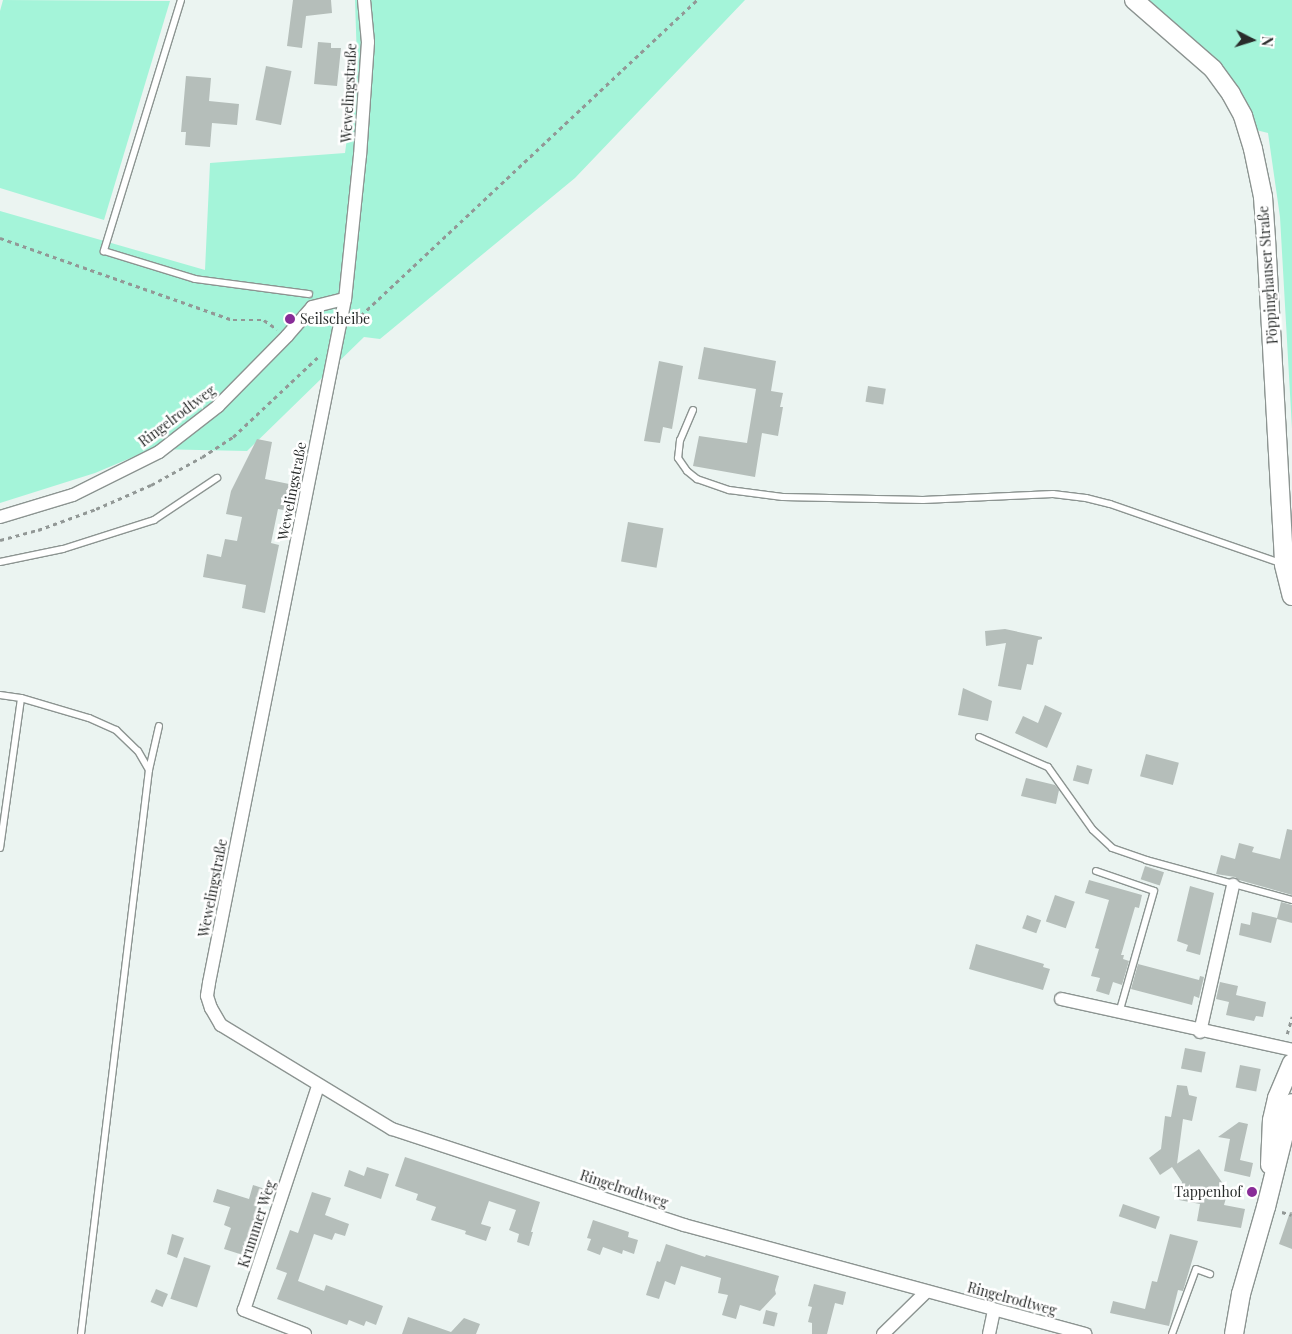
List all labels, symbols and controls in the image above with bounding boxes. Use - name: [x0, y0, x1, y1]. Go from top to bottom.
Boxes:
- north arrow: [1227, 15, 1277, 65]
- text: N: [1258, 35, 1277, 47]
- street label: Wewelingstraße: [338, 43, 360, 143]
- street label: Pöppinghauser Straße: [1255, 205, 1281, 345]
- place label: Seilscheibe: [300, 311, 370, 327]
- marker: Seilscheibe: [284, 313, 296, 325]
- street label: Ringelrodtweg: [135, 382, 219, 450]
- street label: Wewelingstraße: [274, 440, 310, 542]
- street label: Wewelingstraße: [195, 837, 231, 939]
- street label: Ringelrodtweg: [578, 1167, 670, 1211]
- street label: Krummer Weg: [235, 1178, 279, 1270]
- place label: Tappenhof: [1174, 1184, 1242, 1200]
- marker: Tappenhof: [1246, 1186, 1258, 1198]
- street label: Ringelrodtweg: [966, 1279, 1058, 1319]

